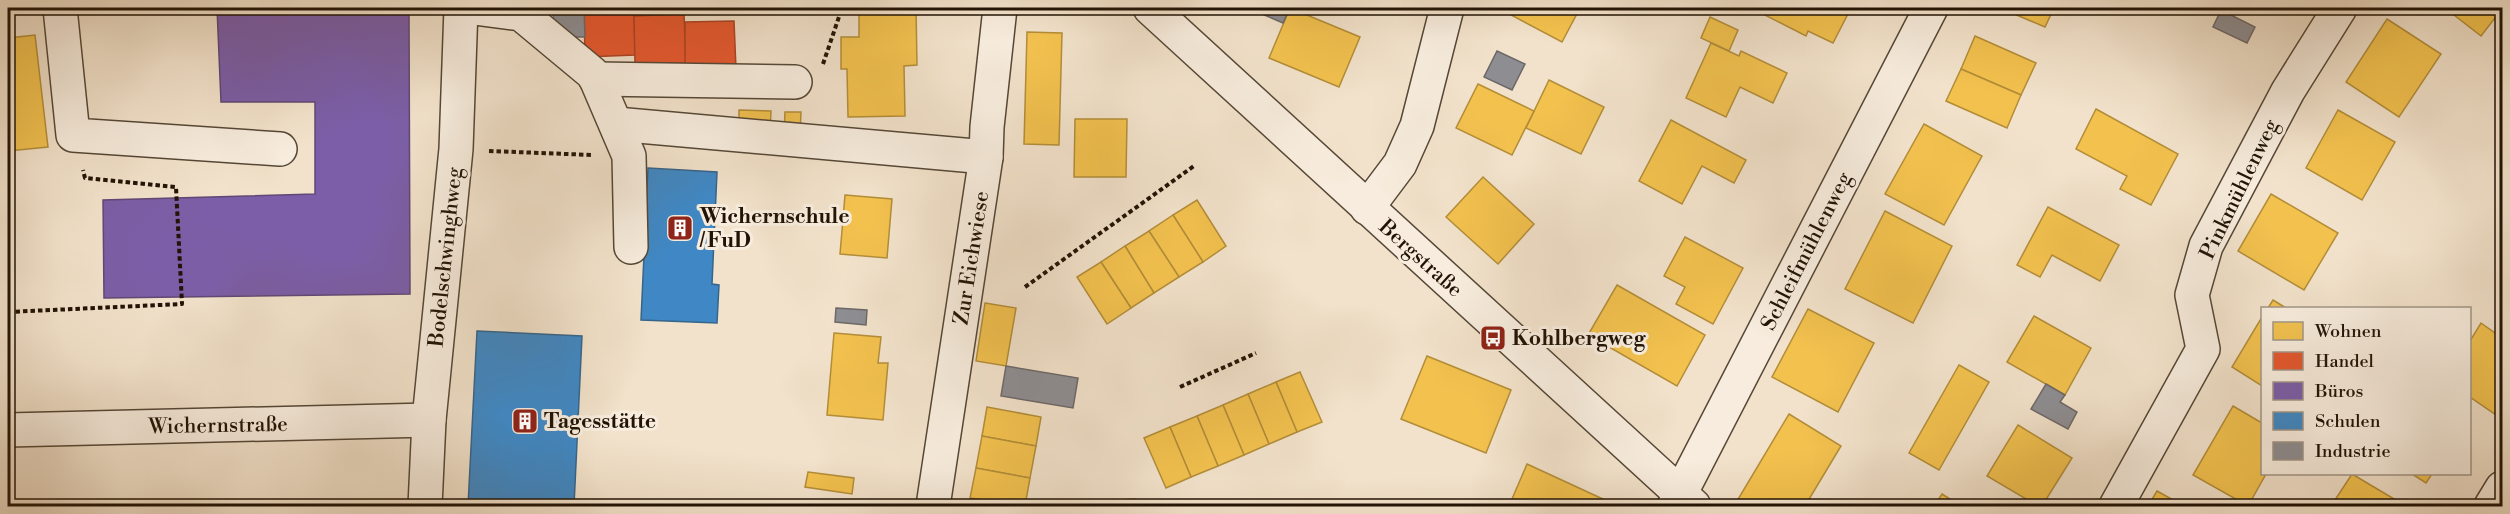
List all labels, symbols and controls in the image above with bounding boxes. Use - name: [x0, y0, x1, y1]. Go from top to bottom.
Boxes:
- street label: Pinkmühlenweg: [2195, 115, 2285, 264]
- street label: Bodelschwinghweg: [424, 166, 468, 349]
- street label: Schleifmühlenweg: [1756, 168, 1858, 335]
- street label: Zur Eichwiese: [949, 189, 995, 327]
- place label: Wichernschule / FuD: [699, 204, 850, 254]
- building icon: Wichernschule / FuD: [665, 213, 695, 243]
- street label: Bergstraße: [1372, 214, 1468, 303]
- legend: [2261, 307, 2471, 475]
- text: Wohnen: [2314, 320, 2382, 343]
- bus stop icon: Kohlbergweg: [1478, 323, 1508, 353]
- place label: Kohlbergweg: [1512, 326, 1646, 352]
- text: Handel: [2315, 350, 2375, 373]
- text: Büros: [2314, 380, 2364, 403]
- building icon: Tagesstätte: [510, 406, 540, 436]
- place label: Tagesstätte: [544, 409, 656, 435]
- text: Schulen: [2315, 410, 2381, 433]
- street label: Wichernstraße: [147, 412, 288, 440]
- text: Industrie: [2315, 440, 2391, 463]

